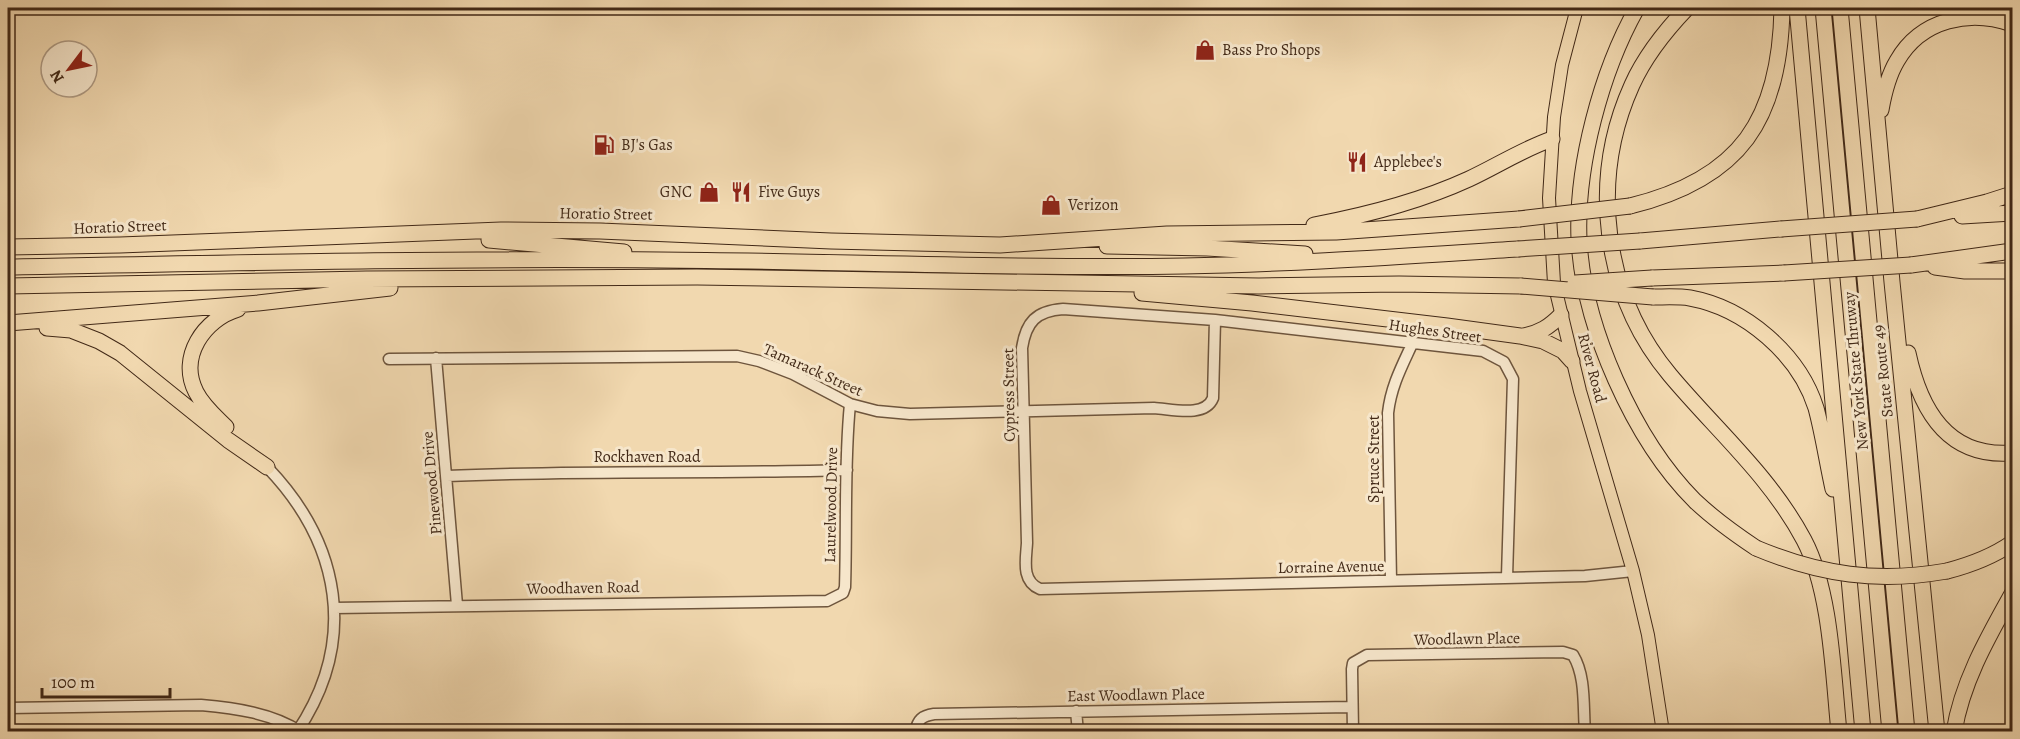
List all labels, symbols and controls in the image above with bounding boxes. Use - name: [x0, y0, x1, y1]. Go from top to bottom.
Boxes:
- shop icon: Bass Pro Shops: [1193, 38, 1217, 62]
- north arrow: [39, 39, 99, 99]
- place label: Bass Pro Shops: [1222, 39, 1321, 61]
- text: N: [45, 65, 70, 87]
- fuel station icon: BJ's Gas: [592, 133, 616, 157]
- place label: BJ's Gas: [621, 134, 673, 156]
- restaurant icon: Applebee's: [1345, 150, 1369, 174]
- place label: Applebee's: [1373, 151, 1442, 173]
- shop icon: GNC: [697, 180, 721, 204]
- restaurant icon: Five Guys: [729, 180, 753, 204]
- place label: GNC: [660, 181, 692, 203]
- place label: Five Guys: [758, 181, 820, 203]
- shop icon: Verizon: [1039, 193, 1063, 217]
- place label: Verizon: [1067, 194, 1119, 216]
- street label: Horatio Street: [559, 202, 653, 226]
- street label: Horatio Street: [73, 214, 167, 240]
- street label: New York State Thruway: [1838, 290, 1874, 451]
- street label: Hughes Street: [1387, 314, 1483, 348]
- street label: State Route 49: [1867, 324, 1899, 418]
- street label: River Road: [1572, 331, 1612, 405]
- street label: Tamarack Street: [760, 338, 866, 402]
- street label: Cypress Street: [997, 348, 1021, 442]
- street label: Spruce Street: [1363, 415, 1385, 503]
- street label: Pinewood Drive: [417, 430, 447, 536]
- street label: Rockhaven Road: [594, 446, 701, 468]
- street label: Laurelwood Drive: [819, 447, 843, 563]
- street label: Lorraine Avenue: [1277, 555, 1385, 579]
- street label: Woodhaven Road: [525, 576, 640, 600]
- street label: Woodlawn Place: [1413, 627, 1520, 651]
- scale bar: [42, 661, 170, 699]
- text: 100 m: [51, 670, 95, 694]
- street label: East Woodlawn Place: [1067, 683, 1205, 707]

